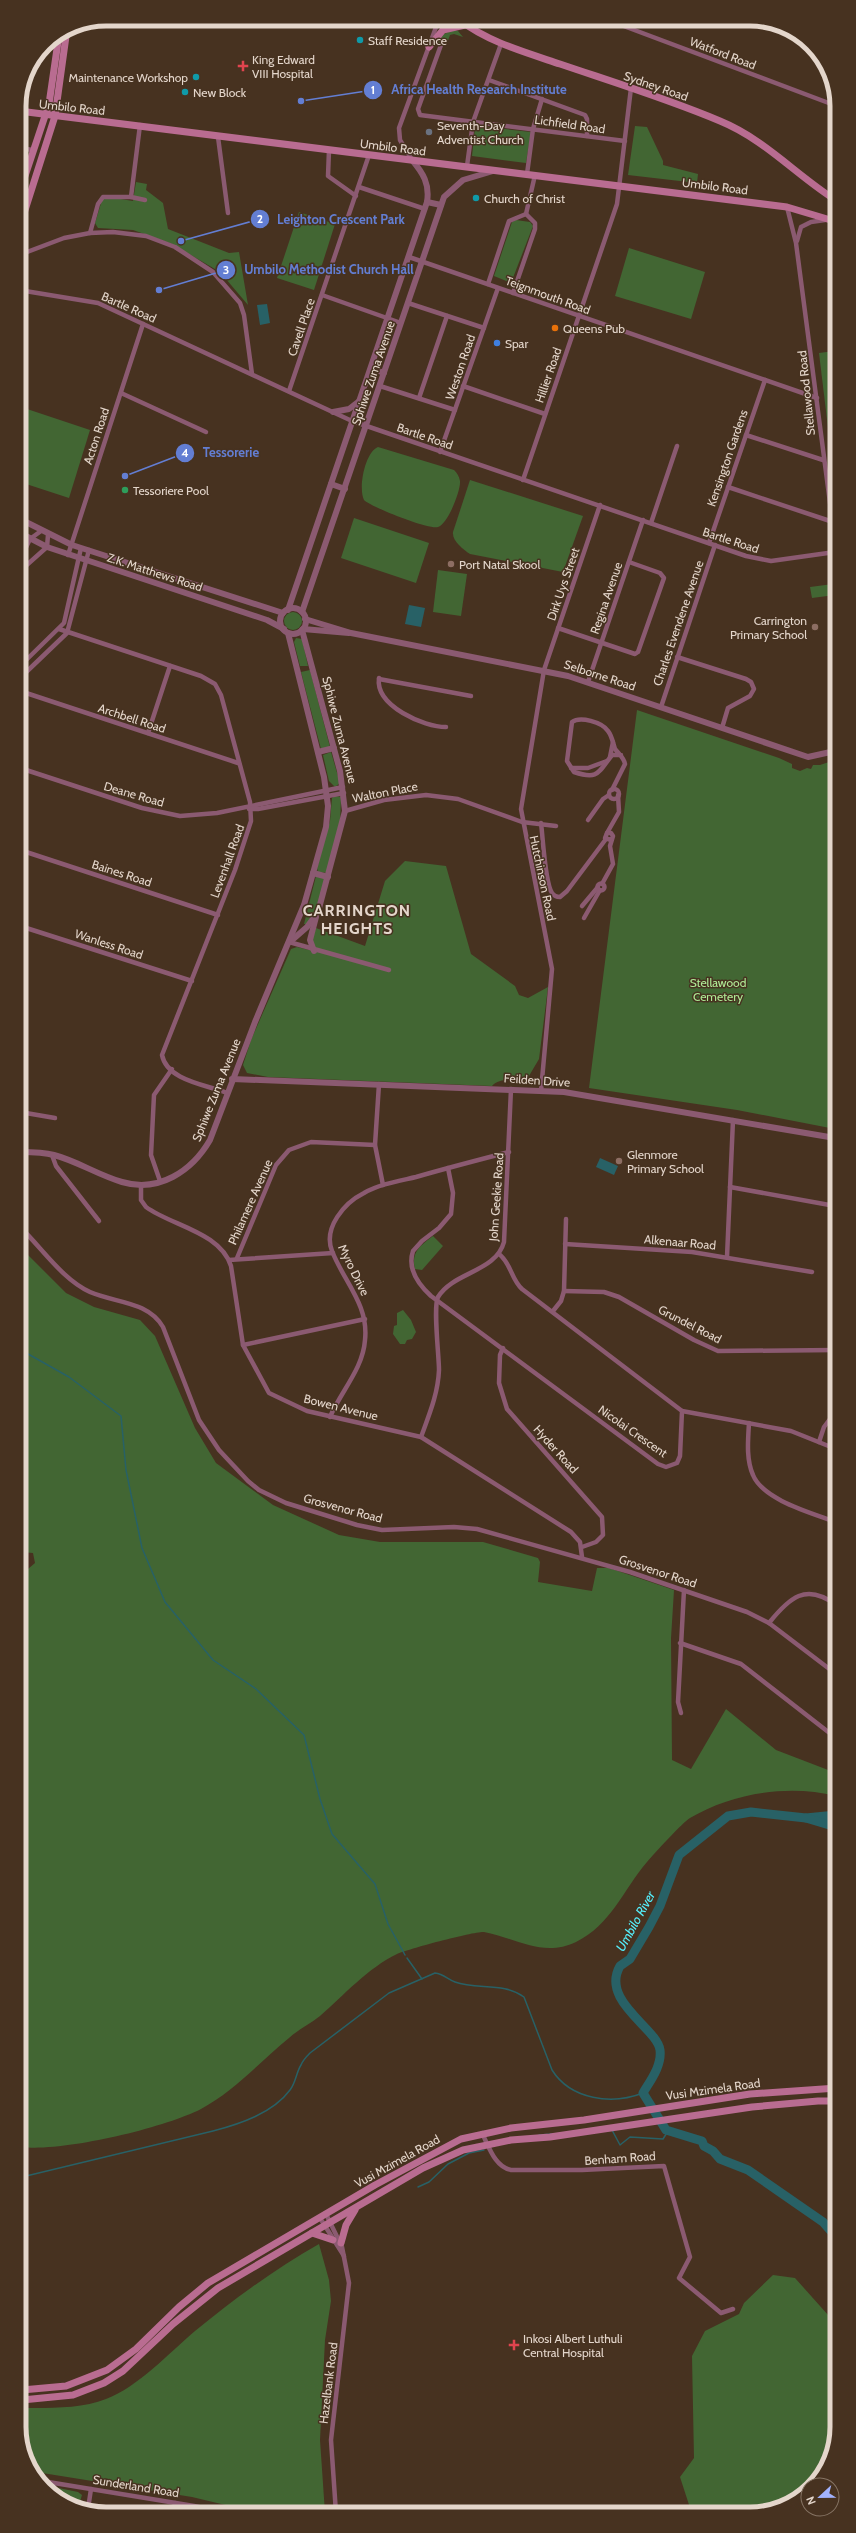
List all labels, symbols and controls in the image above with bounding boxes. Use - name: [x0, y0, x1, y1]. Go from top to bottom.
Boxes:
- place label: Staff Residence: [368, 33, 447, 48]
- street label: Watford Road: [688, 33, 758, 73]
- marker: Staff Residence: [355, 35, 365, 45]
- place label: King Edward VIII Hospital: [252, 52, 315, 81]
- marker: King Edward VIII Hospital: [237, 60, 249, 72]
- street label: Sydney Road: [622, 68, 690, 104]
- place label: Maintenance Workshop: [68, 70, 188, 85]
- marker: Maintenance Workshop: [191, 72, 201, 82]
- callout: Africa Health Research Institute: [363, 77, 575, 102]
- text: Africa Health Research Institute: [391, 81, 567, 97]
- text: 1: [371, 82, 375, 97]
- place label: New Block: [193, 85, 247, 100]
- marker: New Block: [180, 87, 190, 97]
- street label: Umbilo Road: [38, 96, 106, 118]
- street label: Lichfield Road: [534, 112, 606, 136]
- place label: Seventh-Day Adventist Church: [437, 118, 524, 147]
- marker: Seventh-Day Adventist Church: [424, 127, 434, 137]
- street label: Umbilo Road: [359, 136, 427, 158]
- street label: Umbilo Road: [681, 175, 749, 197]
- place label: Church of Christ: [484, 191, 565, 206]
- marker: Church of Christ: [471, 193, 481, 203]
- callout: Leighton Crescent Park: [250, 207, 413, 232]
- text: 2: [257, 211, 263, 226]
- text: Leighton Crescent Park: [277, 211, 406, 227]
- callout: Umbilo Methodist Church Hall: [216, 257, 422, 282]
- text: Umbilo Methodist Church Hall: [244, 261, 414, 277]
- text: 3: [223, 262, 229, 277]
- street label: Teignmouth Road: [503, 273, 593, 317]
- street label: Bartle Road: [99, 288, 159, 326]
- street label: Cavell Place: [284, 296, 318, 358]
- street label: Sphiwe Zuma Avenue: [348, 319, 398, 427]
- place label: Queens Pub: [563, 321, 625, 336]
- marker: Queens Pub: [550, 323, 560, 333]
- street label: Weston Road: [442, 332, 478, 402]
- place label: Spar: [505, 336, 528, 351]
- marker: Spar: [492, 338, 502, 348]
- street label: Hillier Road: [532, 345, 564, 405]
- street label: Stellawood Road: [794, 350, 818, 436]
- street label: Acton Road: [80, 406, 112, 466]
- street label: Kensington Gardens: [703, 408, 751, 508]
- street label: Bartle Road: [395, 419, 455, 453]
- callout: Tessorerie: [175, 440, 267, 465]
- text: Tessorerie: [203, 444, 259, 460]
- text: 4: [181, 445, 189, 460]
- place label: Tessoriere Pool: [133, 483, 209, 498]
- marker: Tessoriere Pool: [120, 485, 130, 495]
- street label: Bartle Road: [701, 524, 761, 556]
- street label: Dirk Uys Street: [544, 546, 582, 622]
- street label: Z.K. Matthews Road: [105, 549, 205, 595]
- place label: Port Natal Skool: [459, 557, 540, 572]
- street label: Charles Evendene Avenue: [649, 558, 707, 688]
- marker: Port Natal Skool: [446, 559, 456, 569]
- street label: Regina Avenue: [587, 560, 625, 636]
- place label: Carrington Primary School: [730, 613, 807, 642]
- marker: Carrington Primary School: [810, 622, 820, 632]
- street label: Selborne Road: [562, 656, 638, 694]
- street label: Sphiwe Zuma Avenue: [319, 675, 361, 785]
- street label: Archbell Road: [96, 700, 168, 736]
- street label: Deane Road: [102, 778, 166, 810]
- street label: Walton Place: [351, 778, 419, 806]
- street label: Levenhall Road: [207, 822, 247, 900]
- street label: Hutchinson Road: [527, 834, 559, 922]
- street label: Baines Road: [90, 856, 154, 890]
- district label: CARRINGTON HEIGHTS: [303, 901, 411, 938]
- street label: Wanless Road: [73, 926, 145, 962]
- park label: Stellawood Cemetery: [690, 975, 746, 1004]
- street label: Sphiwe Zuma Avenue: [189, 1036, 243, 1144]
- street label: Feilden Drive: [503, 1070, 571, 1090]
- place label: Glenmore Primary School: [627, 1147, 704, 1176]
- street label: John Geekie Road: [485, 1152, 507, 1243]
- marker: Glenmore Primary School: [614, 1156, 624, 1166]
- street label: Philamere Avenue: [225, 1157, 275, 1247]
- street label: Alkenaar Road: [643, 1231, 717, 1253]
- street label: Myro Drive: [335, 1242, 373, 1298]
- street label: Grundel Road: [656, 1302, 724, 1346]
- street label: Bowen Avenue: [302, 1391, 380, 1423]
- street label: Nicolai Crescent: [596, 1402, 670, 1460]
- street label: Hyder Road: [530, 1422, 582, 1476]
- street label: Grosvenor Road: [302, 1490, 384, 1526]
- street label: Grosvenor Road: [617, 1551, 699, 1591]
- water label: Umbilo River: [612, 1887, 659, 1954]
- street label: Vusi Mzimela Road: [665, 2075, 761, 2103]
- street label: Vusi Mzimela Road: [352, 2131, 442, 2191]
- street label: Benham Road: [584, 2148, 656, 2168]
- place label: Inkosi Albert Luthuli Central Hospital: [523, 2331, 623, 2360]
- marker: Inkosi Albert Luthuli Central Hospital: [508, 2339, 520, 2351]
- street label: Hazelbank Road: [316, 2341, 340, 2425]
- street label: Sunderland Road: [92, 2472, 180, 2500]
- north arrow: [800, 2477, 840, 2517]
- text: N: [803, 2495, 819, 2507]

